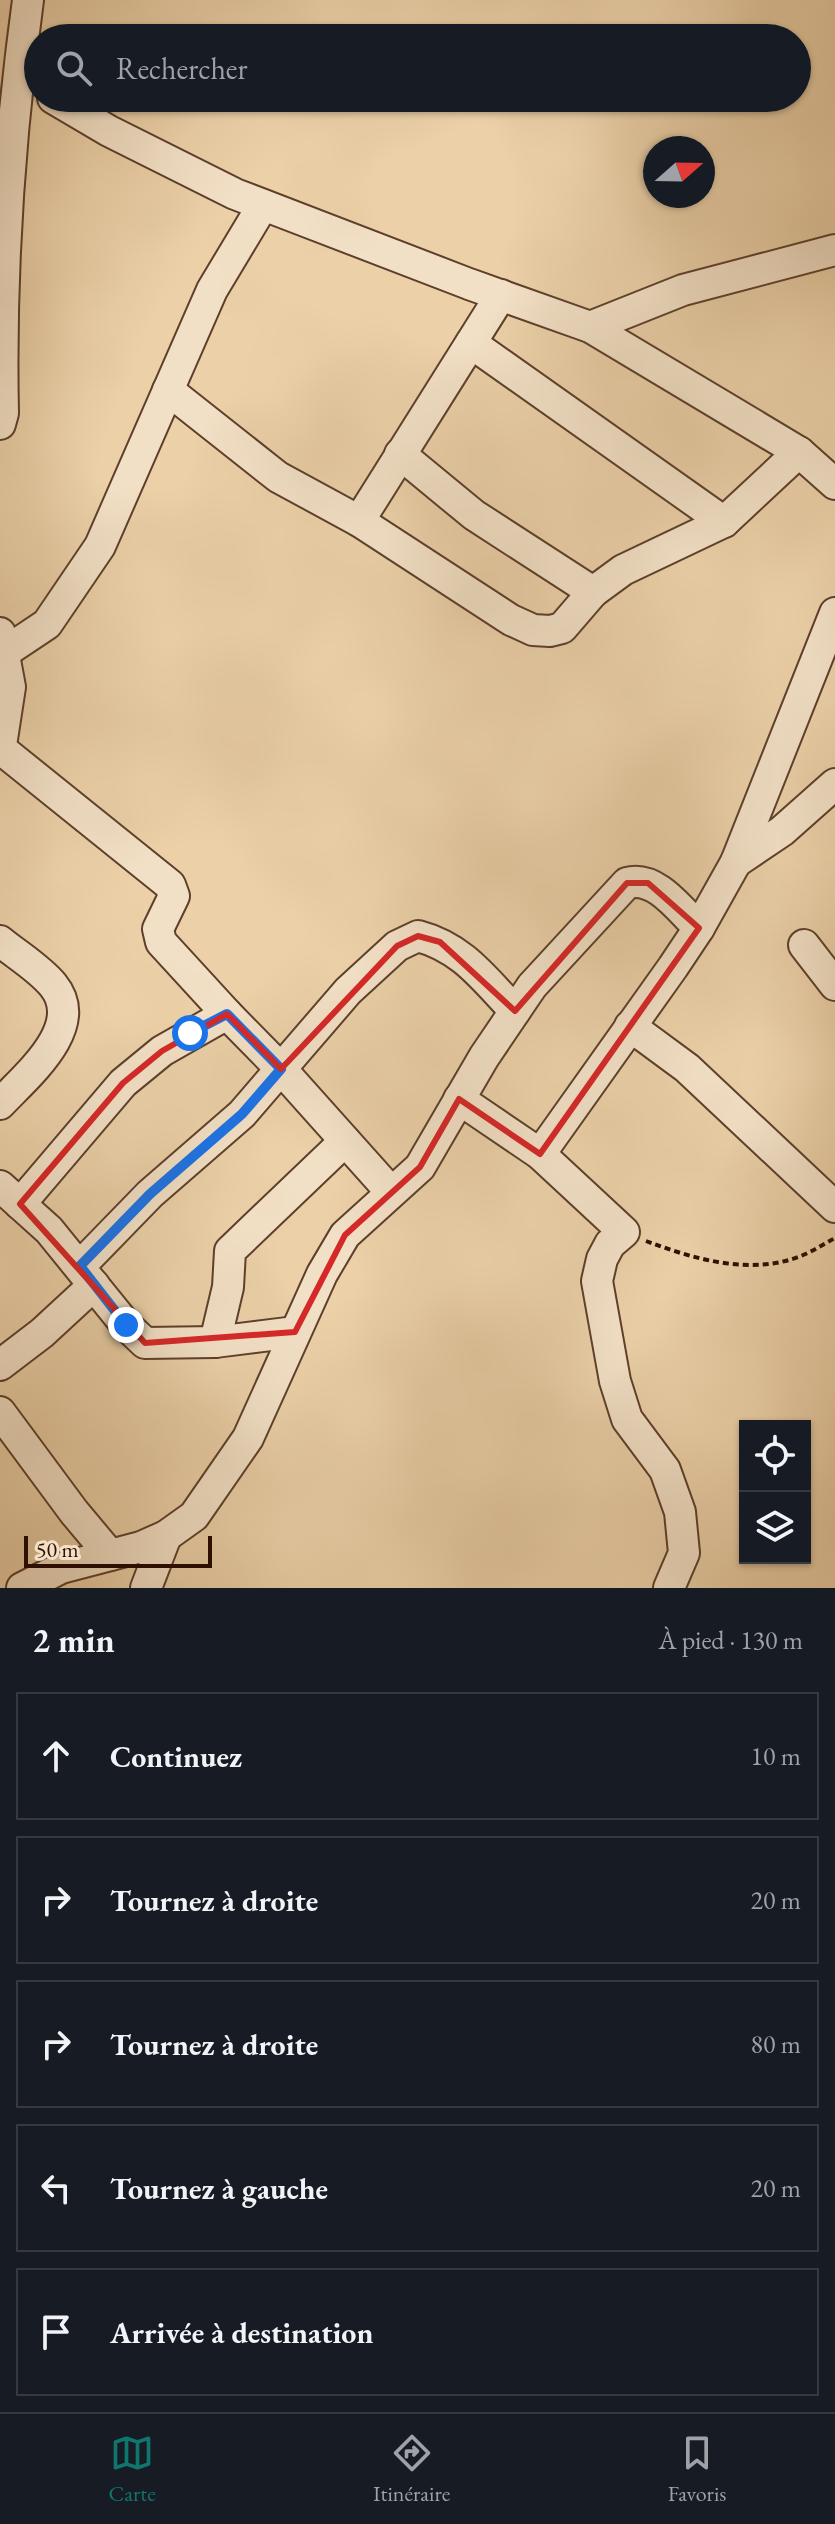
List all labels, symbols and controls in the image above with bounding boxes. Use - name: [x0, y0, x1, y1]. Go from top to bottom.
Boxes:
- search box: [24, 24, 811, 112]
- icon: search: [52, 46, 96, 90]
- text: Rechercher: [116, 49, 248, 88]
- north arrow: [643, 136, 715, 208]
- route start: [172, 1015, 208, 1051]
- route end: [108, 1307, 144, 1343]
- map controls: [739, 1420, 811, 1564]
- button: locate: [739, 1420, 811, 1492]
- button: layers: [739, 1492, 811, 1564]
- scale bar: [24, 1532, 212, 1568]
- text: 50 m: [36, 1535, 79, 1564]
- text: 2 min: [32, 1618, 115, 1662]
- text: À pied · 130 m: [658, 1623, 803, 1657]
- icon: ahead: [34, 1734, 78, 1778]
- text: Continuez: [110, 1737, 242, 1776]
- text: 10 m: [751, 1739, 801, 1773]
- icon: right: [34, 1878, 78, 1922]
- text: Tournez à droite: [110, 1881, 318, 1920]
- text: 20 m: [751, 1883, 801, 1917]
- icon: right: [34, 2022, 78, 2066]
- text: Tournez à droite: [110, 2025, 318, 2064]
- text: 80 m: [751, 2027, 801, 2061]
- icon: left: [34, 2166, 78, 2210]
- text: Tournez à gauche: [110, 2169, 328, 2208]
- text: 20 m: [751, 2171, 801, 2205]
- icon: arrive: [34, 2310, 78, 2354]
- text: Arrivée à destination: [110, 2313, 373, 2352]
- tab: Carte: [109, 2431, 156, 2508]
- tab: Itinéraire: [373, 2431, 450, 2508]
- tab: Favoris: [668, 2431, 726, 2508]

